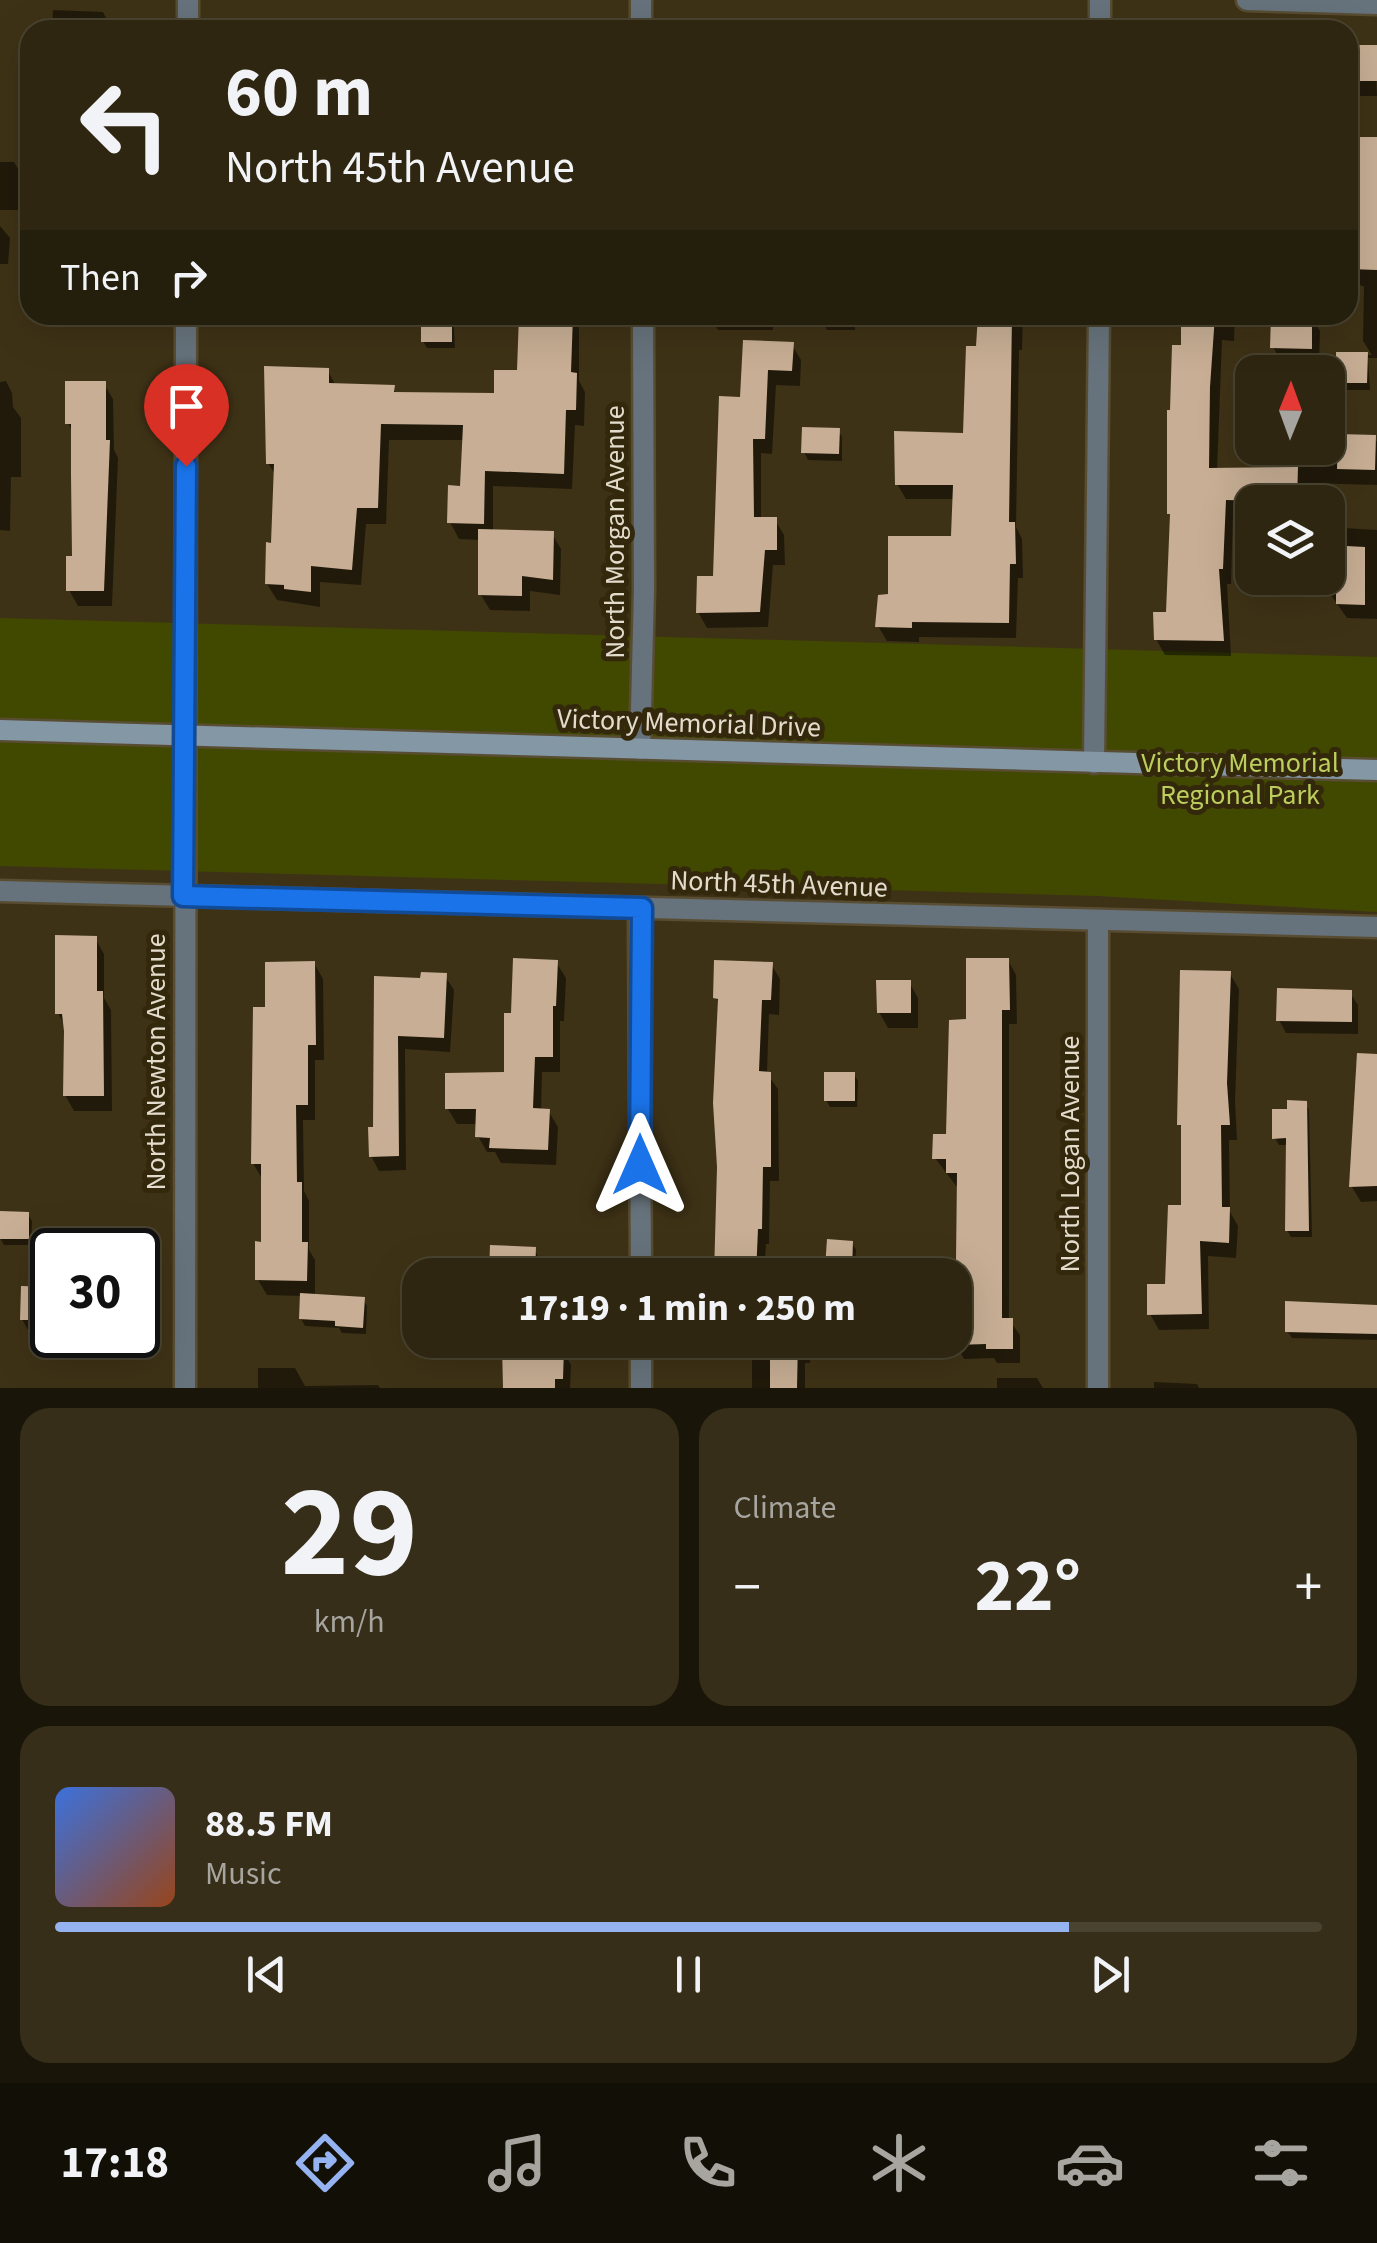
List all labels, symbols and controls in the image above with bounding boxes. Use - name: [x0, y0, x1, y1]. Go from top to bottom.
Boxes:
- text: 60 m: [225, 43, 373, 143]
- icon: left: [60, 60, 190, 190]
- text: North 45th Avenue: [225, 136, 575, 200]
- icon: right: [161, 250, 216, 305]
- text: Then: [60, 251, 141, 305]
- north arrow: [1235, 355, 1345, 465]
- map controls: [1235, 355, 1345, 595]
- pin: [144, 364, 229, 467]
- icon: arrive: [159, 379, 214, 434]
- street label: North Morgan Avenue: [595, 405, 635, 659]
- button: layers: [1235, 485, 1345, 595]
- street label: Victory Memorial Drive: [556, 698, 822, 748]
- park label: Victory Memorial Regional Park: [1141, 743, 1339, 815]
- street label: North 45th Avenue: [670, 860, 888, 908]
- street label: North Newton Avenue: [136, 933, 176, 1191]
- street label: North Logan Avenue: [1050, 1036, 1090, 1272]
- position arrow: [588, 1113, 692, 1217]
- speed limit sign: 30: [30, 1228, 160, 1358]
- text: 17:19 · 1 min · 250 m: [518, 1281, 856, 1335]
- text: 29: [281, 1441, 418, 1626]
- text: Climate: [734, 1485, 836, 1531]
- text: 22°: [974, 1533, 1081, 1640]
- text: −: [734, 1549, 761, 1627]
- text: +: [1295, 1549, 1322, 1627]
- text: km/h: [314, 1599, 385, 1645]
- text: 88.5 FM: [205, 1797, 333, 1851]
- text: Music: [205, 1851, 282, 1897]
- icon: previous: [239, 1947, 294, 2002]
- icon: pause: [661, 1947, 716, 2002]
- icon: next: [1083, 1947, 1138, 2002]
- icon: directions: [290, 2128, 360, 2198]
- icon: music: [482, 2128, 552, 2198]
- icon: phone: [673, 2128, 743, 2198]
- icon: climate: [864, 2128, 934, 2198]
- icon: car: [1055, 2128, 1125, 2198]
- icon: filters: [1246, 2128, 1316, 2198]
- text: 17:18: [61, 2131, 169, 2195]

